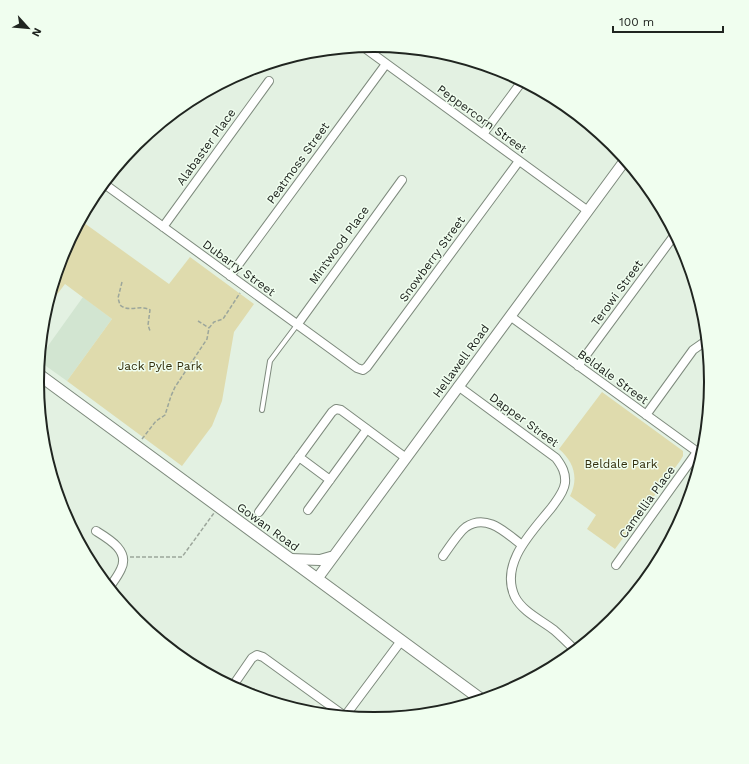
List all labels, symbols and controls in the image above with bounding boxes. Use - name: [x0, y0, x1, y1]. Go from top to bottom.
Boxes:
- north arrow: [8, 8, 48, 48]
- scale bar: [613, 8, 723, 34]
- text: 100 m: [619, 15, 654, 29]
- text: N: [29, 26, 44, 39]
- street label: Peppercorn Street: [434, 82, 530, 156]
- street label: Alabaster Place: [174, 106, 238, 188]
- street label: Peatmoss Street: [264, 120, 332, 206]
- street label: Mintwood Place: [306, 203, 372, 287]
- street label: Snowberry Street: [396, 213, 468, 305]
- street label: Dubarry Street: [200, 237, 278, 299]
- street label: Terowi Street: [588, 257, 646, 329]
- street label: Hellawell Road: [430, 322, 492, 400]
- street label: Beldale Street: [575, 347, 651, 407]
- park label: Jack Pyle Park: [118, 359, 203, 373]
- street label: Dapper Street: [487, 390, 561, 450]
- park label: Beldale Park: [584, 457, 658, 471]
- street label: Camellia Place: [616, 463, 678, 541]
- street label: Gowan Road: [234, 500, 302, 554]

